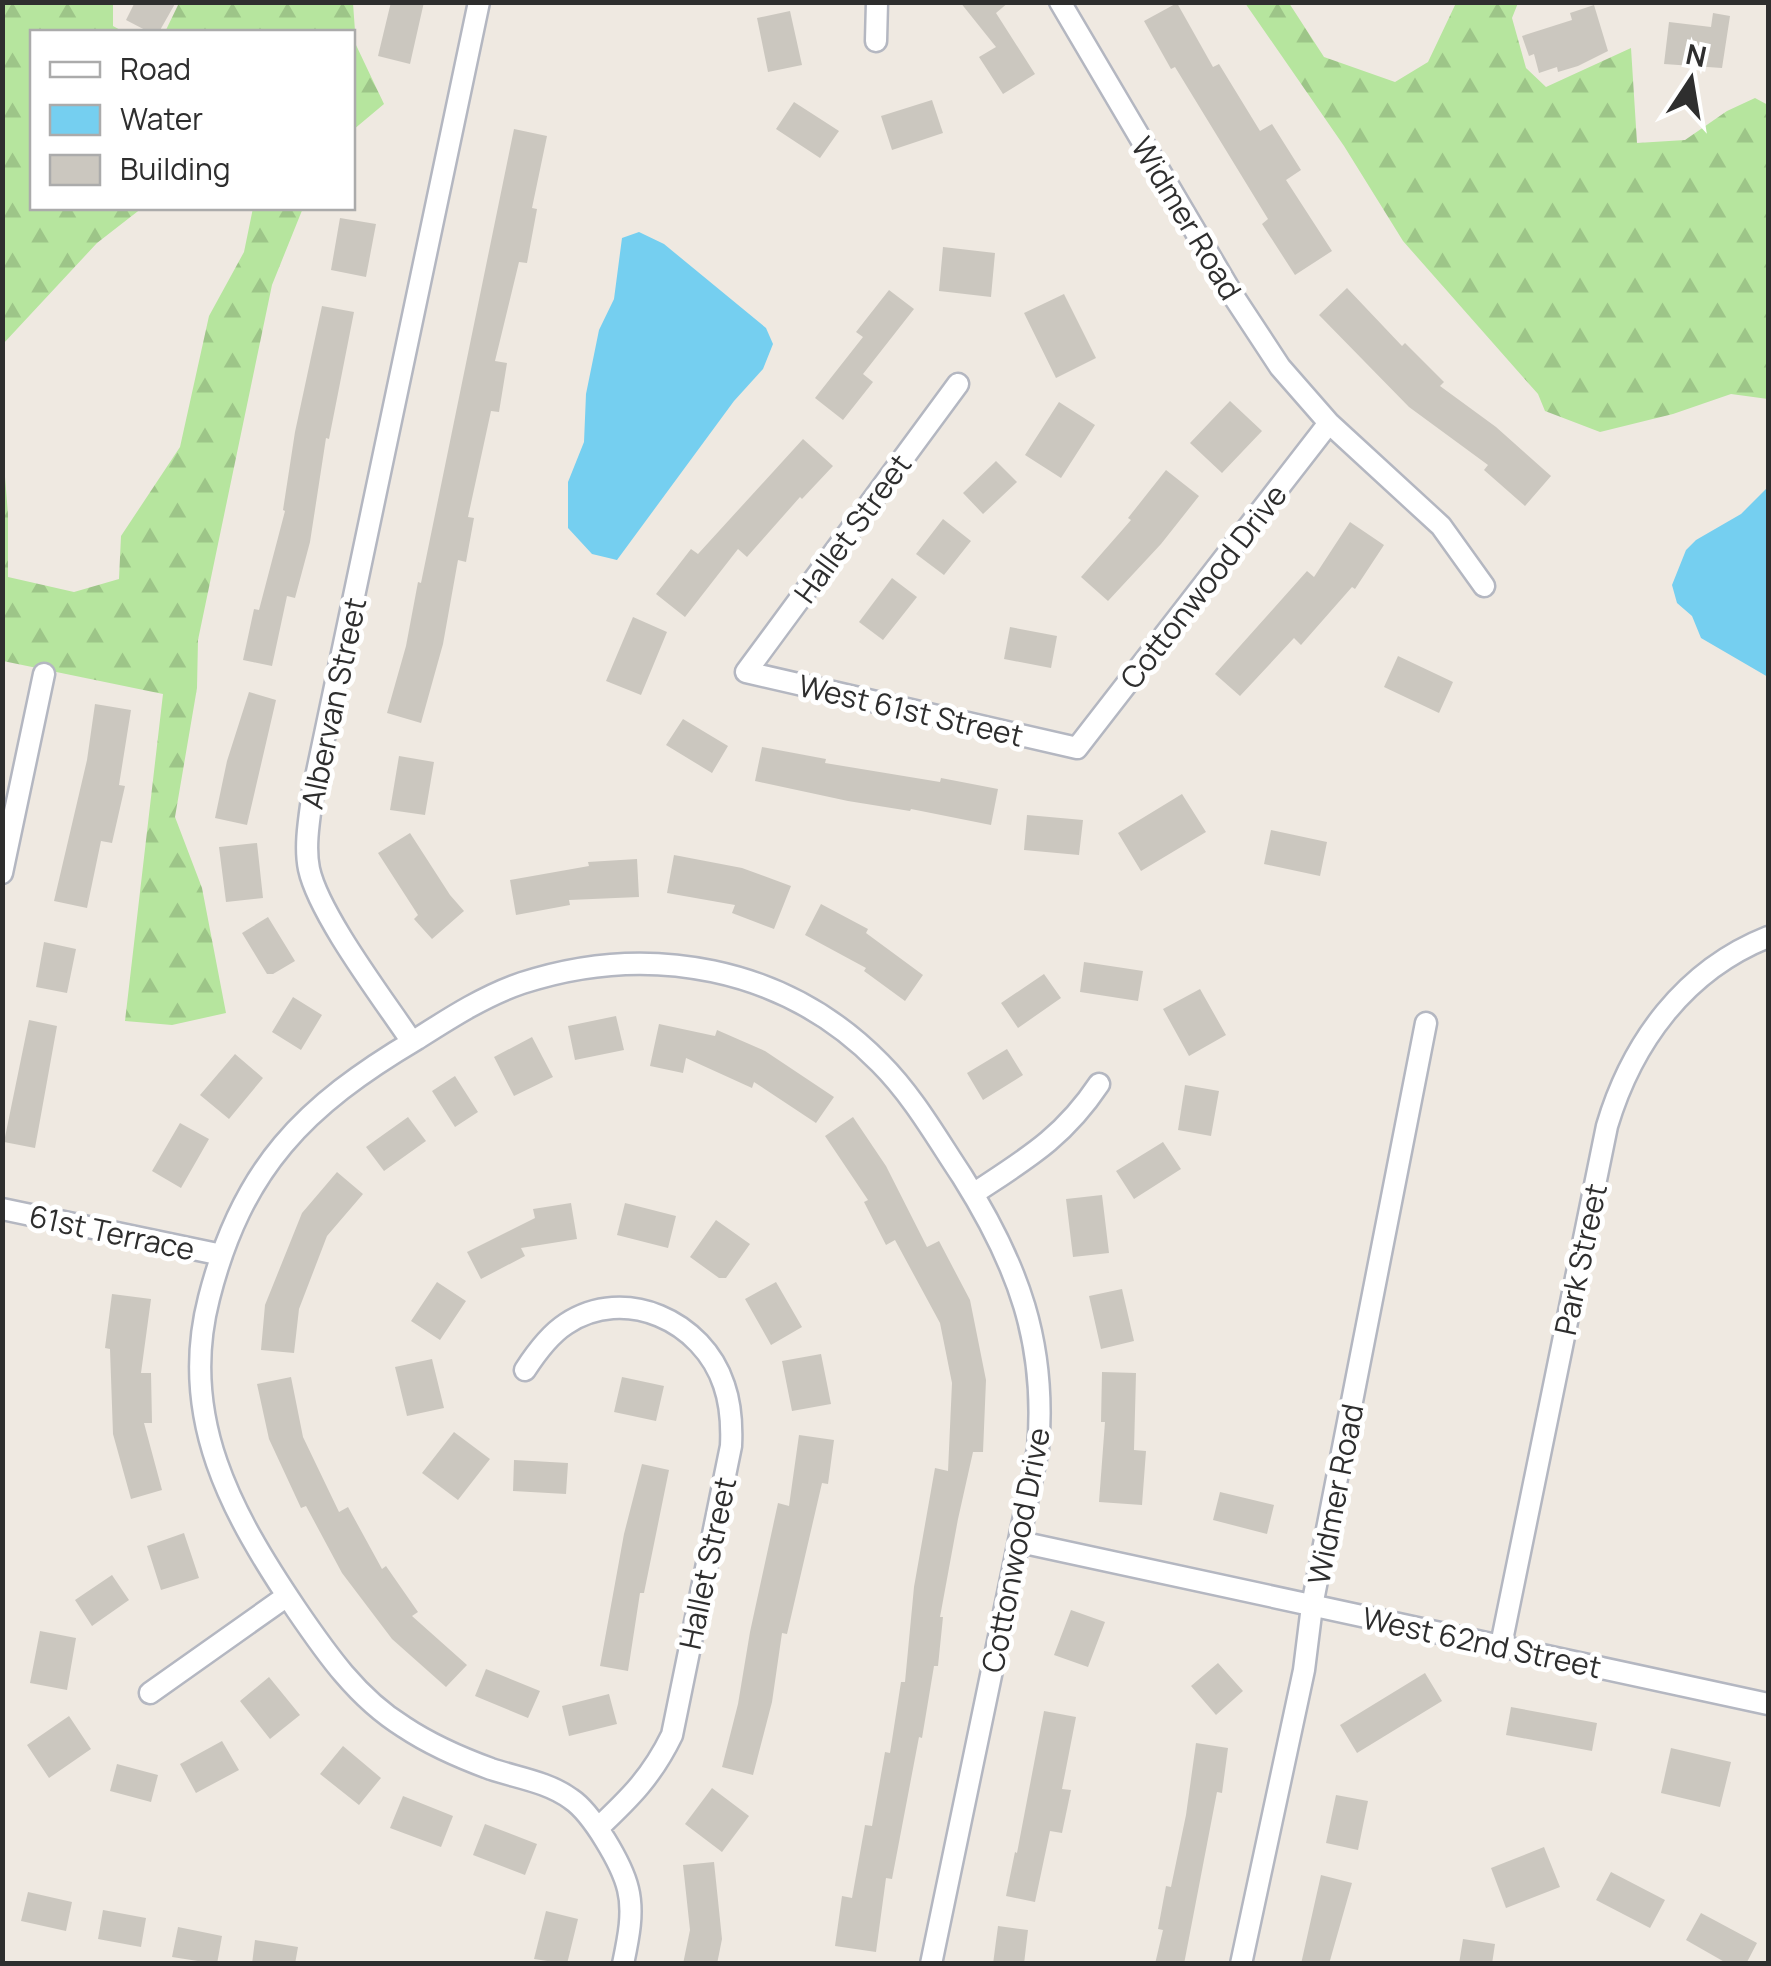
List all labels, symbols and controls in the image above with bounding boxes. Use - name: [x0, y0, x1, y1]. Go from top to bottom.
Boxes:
- legend: [30, 30, 355, 210]
- north arrow: [1641, 30, 1741, 130]
- text: N: [1683, 34, 1710, 75]
- text: Road: [120, 48, 191, 89]
- text: Water: [120, 98, 203, 139]
- street label: Widmer Road: [1122, 129, 1252, 307]
- text: Building: [120, 148, 231, 189]
- street label: Hallet Street: [784, 445, 920, 611]
- street label: Cottonwood Drive: [1110, 475, 1296, 697]
- street label: Albervan Street: [291, 594, 375, 812]
- street label: West 61st Street: [795, 664, 1027, 756]
- street label: Park Street: [1544, 1179, 1616, 1339]
- street label: 61st Terrace: [26, 1194, 198, 1270]
- street label: Widmer Road: [1297, 1400, 1373, 1588]
- street label: Cottonwood Drive: [971, 1424, 1059, 1676]
- street label: Hallet Street: [669, 1473, 745, 1653]
- street label: West 62nd Street: [1359, 1597, 1605, 1687]

